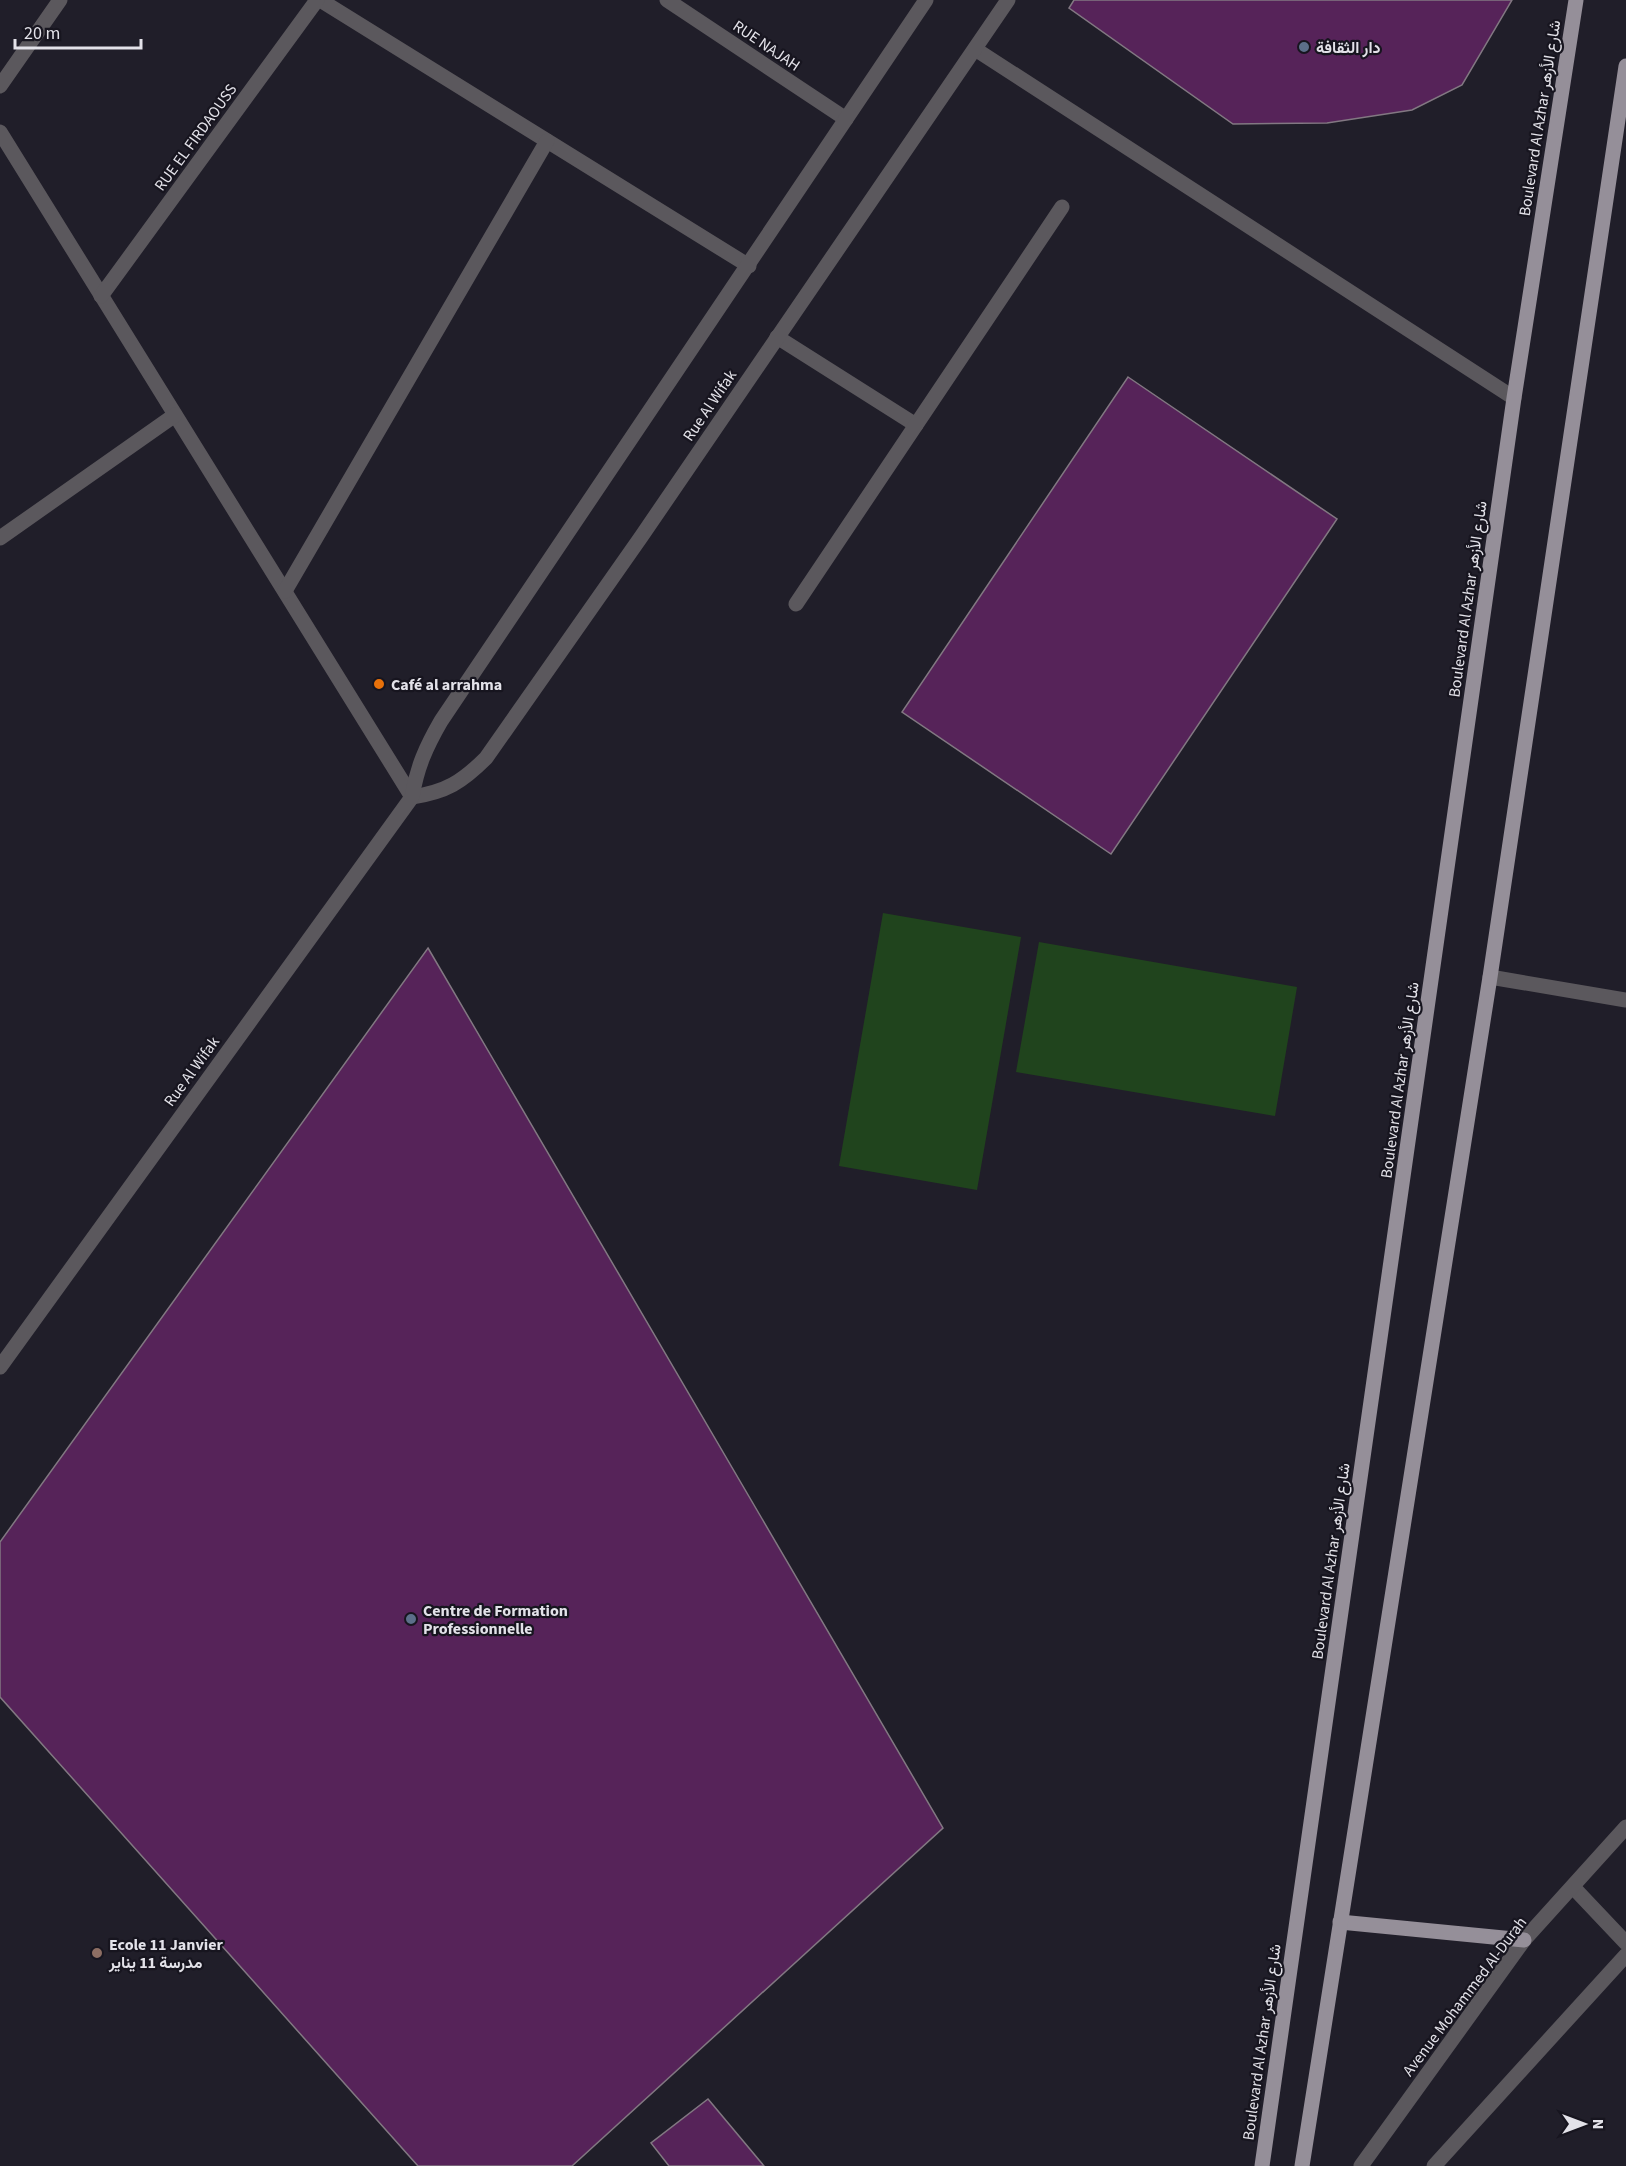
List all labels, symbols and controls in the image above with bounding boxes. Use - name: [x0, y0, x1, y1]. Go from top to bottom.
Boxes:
- scale bar: [15, 12, 141, 50]
- street label: RUE NAJAH: [728, 15, 804, 76]
- street label: Boulevard Al Azhar شارع الأزهر: [1514, 19, 1566, 218]
- text: 20 m: [24, 21, 60, 46]
- place label: دار الثقافة: [1316, 37, 1381, 59]
- marker: دار الثقافة: [1297, 40, 1311, 54]
- street label: RUE EL FIRDAOUSS: [149, 80, 242, 196]
- street label: Rue Al Wifak: [678, 365, 742, 446]
- street label: Boulevard Al Azhar شارع الأزهر: [1443, 499, 1493, 699]
- place label: Café al arrahma: [391, 674, 502, 696]
- marker: Café al arrahma: [372, 677, 386, 691]
- street label: Boulevard Al Azhar شارع الأزهر: [1375, 980, 1425, 1180]
- street label: Rue Al Wifak: [159, 1032, 225, 1111]
- street label: Boulevard Al Azhar شارع الأزهر: [1306, 1461, 1356, 1661]
- place label: Centre de Formation Professionnelle: [423, 1600, 568, 1640]
- marker: Centre de Formation Professionnelle: [404, 1612, 418, 1626]
- street label: Avenue Mohammed Al-Durah: [1398, 1912, 1532, 2081]
- place label: Ecole 11 Janvier مدرسة 11 يناير: [108, 1934, 223, 1974]
- street label: Boulevard Al Azhar شارع الأزهر: [1237, 1942, 1287, 2142]
- marker: Ecole 11 Janvier مدرسة 11 يناير: [90, 1946, 104, 1960]
- north arrow: [1554, 2094, 1614, 2154]
- text: N: [1587, 2119, 1609, 2129]

